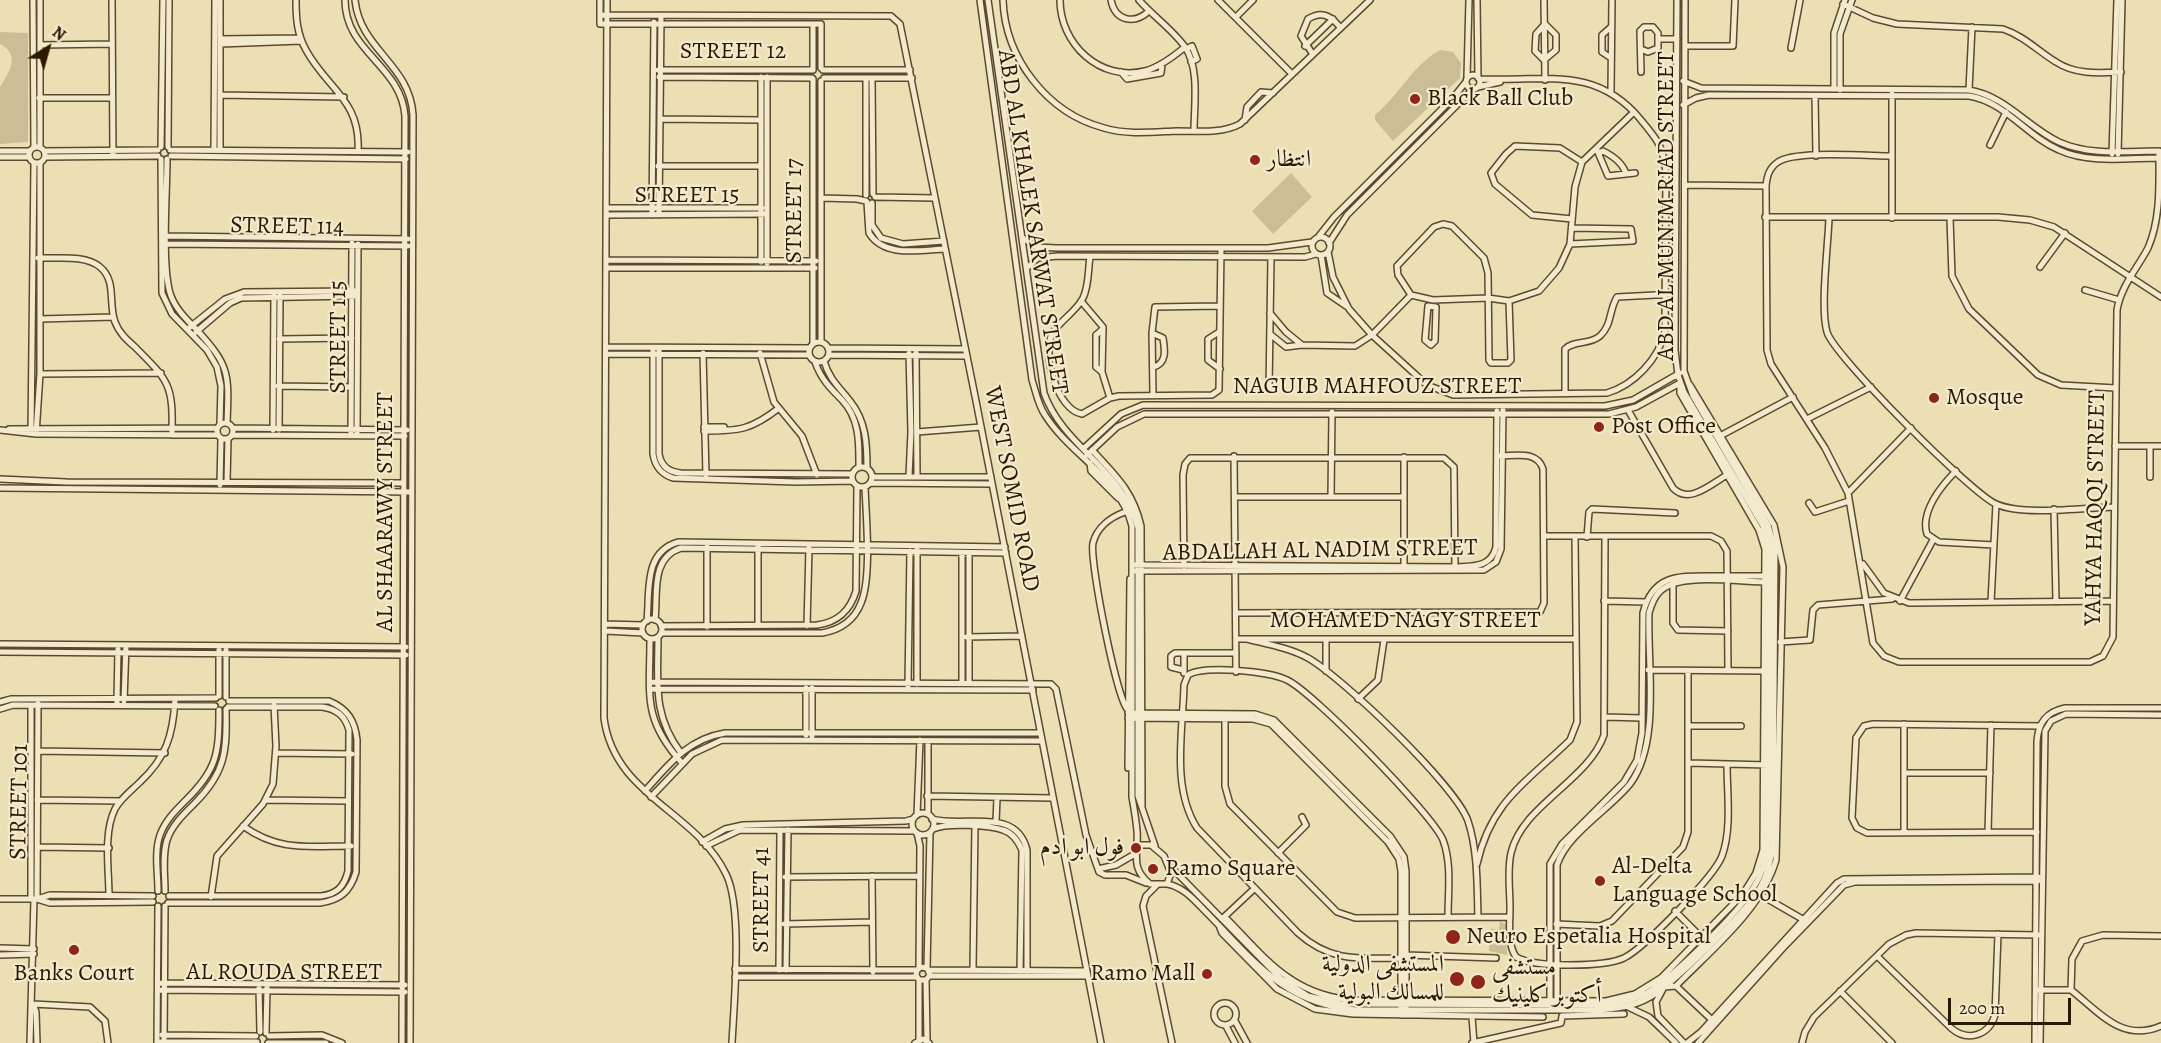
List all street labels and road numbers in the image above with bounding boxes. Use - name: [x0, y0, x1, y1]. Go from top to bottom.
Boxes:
- street label: STREET 12: [680, 38, 786, 66]
- street label: ABD AL KHALEK SARWAT STREET: [990, 47, 1074, 397]
- street label: ABD AL MUNIM RIAD STREET: [1653, 51, 1681, 361]
- street label: STREET 17: [781, 159, 809, 263]
- street label: STREET 15: [634, 182, 740, 210]
- street label: STREET 114: [230, 212, 344, 242]
- street label: STREET 115: [325, 280, 353, 394]
- street label: NAGUIB MAHFOUZ STREET: [1233, 373, 1521, 401]
- street label: WEST SOMID ROAD: [977, 384, 1045, 594]
- street label: YAHYA HAQQI STREET: [2080, 390, 2112, 626]
- street label: AL SHAARAWY STREET: [372, 392, 400, 632]
- street label: ABDALLAH AL NADIM STREET: [1162, 534, 1478, 568]
- street label: MOHAMED NAGY STREET: [1269, 607, 1541, 635]
- street label: STREET 101: [5, 744, 35, 860]
- street label: STREET 41: [748, 847, 776, 953]
- street label: AL ROUDA STREET: [186, 959, 382, 987]

